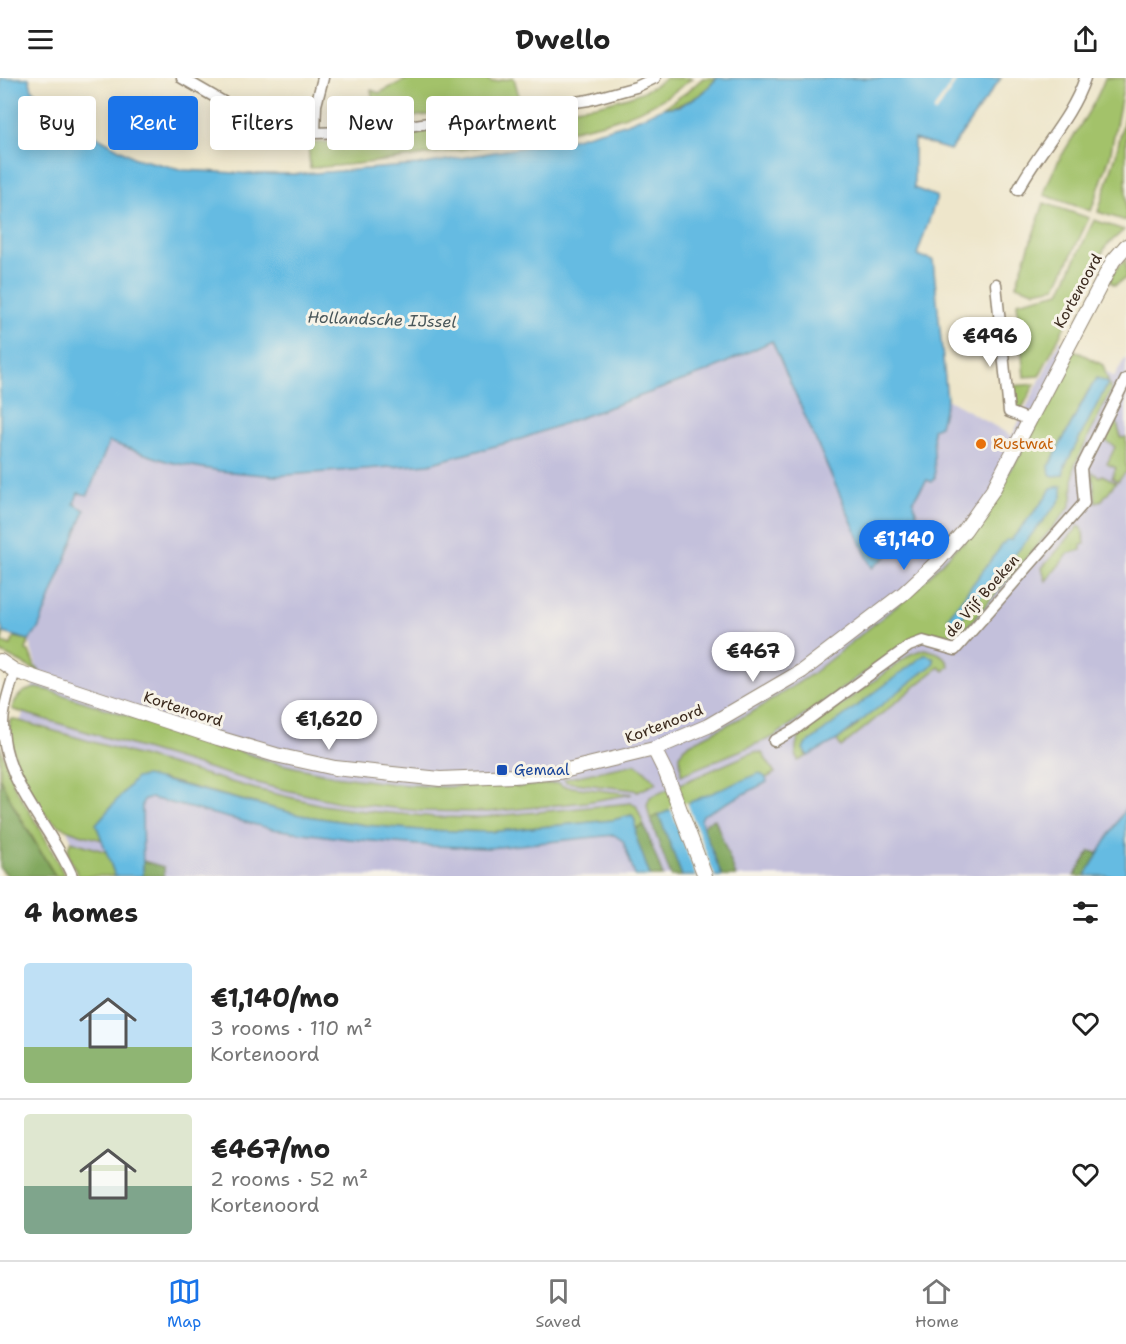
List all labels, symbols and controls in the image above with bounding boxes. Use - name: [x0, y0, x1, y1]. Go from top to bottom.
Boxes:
- text: Dwello: [515, 21, 611, 58]
- icon: menu: [24, 23, 57, 56]
- icon: share: [1069, 23, 1102, 56]
- chip: Buy: [18, 96, 96, 150]
- chip: Rent: [108, 96, 198, 150]
- chip: Filters: [210, 96, 315, 150]
- chip: New: [327, 96, 414, 150]
- chip: Apartment: [426, 96, 578, 150]
- street label: Kortenoord: [1049, 250, 1107, 332]
- water label: Hollandsche IJssel: [307, 306, 457, 333]
- pin: €496: [954, 317, 1026, 368]
- text: €496: [962, 323, 1018, 349]
- place label: Rustwat: [993, 434, 1054, 454]
- marker: Rustwat: [974, 437, 988, 451]
- pin: €1,140: [855, 520, 953, 571]
- text: €1,140: [873, 526, 935, 552]
- street label: de Vijf Boeken: [940, 550, 1024, 642]
- pin: €467: [717, 632, 789, 683]
- text: €467: [726, 638, 780, 664]
- street label: Kortenoord: [141, 687, 226, 731]
- pin: €1,620: [280, 700, 378, 751]
- street label: Kortenoord: [622, 700, 706, 748]
- text: €1,620: [295, 706, 363, 732]
- place label: Gemaal: [514, 760, 570, 780]
- marker: Gemaal: [495, 763, 509, 777]
- text: 4 homes: [24, 895, 138, 930]
- icon: filters: [1069, 896, 1102, 929]
- text: €1,140/mo: [210, 980, 340, 1015]
- icon: home: [72, 987, 144, 1059]
- icon: heart: [1069, 1007, 1102, 1040]
- text: 3 rooms · 110 m²: [210, 1015, 373, 1041]
- text: Kortenoord: [210, 1041, 320, 1067]
- text: €467/mo: [210, 1131, 330, 1166]
- icon: home: [72, 1138, 144, 1210]
- icon: heart: [1069, 1158, 1102, 1191]
- text: 2 rooms · 52 m²: [210, 1166, 368, 1192]
- text: Kortenoord: [210, 1192, 320, 1218]
- tab: Map: [167, 1275, 201, 1332]
- tab: Saved: [535, 1275, 581, 1332]
- tab: Home: [915, 1275, 959, 1332]

